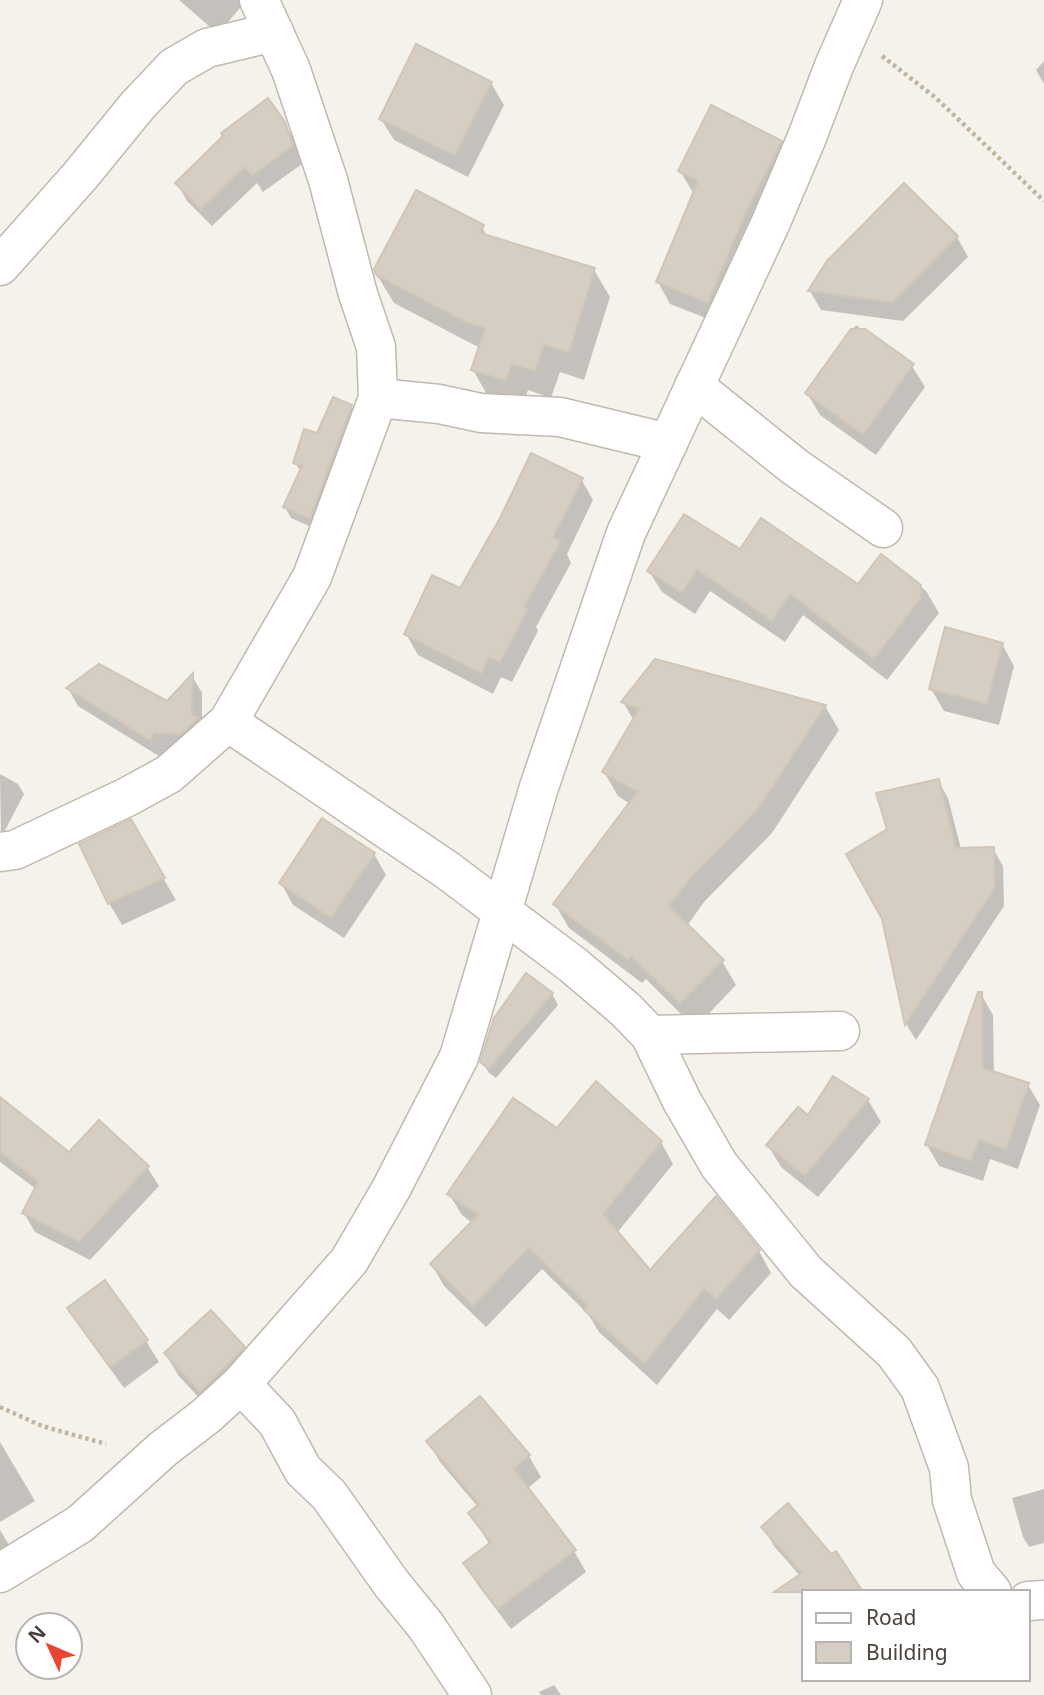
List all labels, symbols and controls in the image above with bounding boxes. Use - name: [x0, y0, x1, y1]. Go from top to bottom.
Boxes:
- legend: [802, 1590, 1030, 1681]
- text: Road: [866, 1603, 916, 1631]
- north arrow: [14, 1611, 84, 1681]
- text: N: [22, 1620, 51, 1649]
- text: Building: [866, 1638, 948, 1666]

